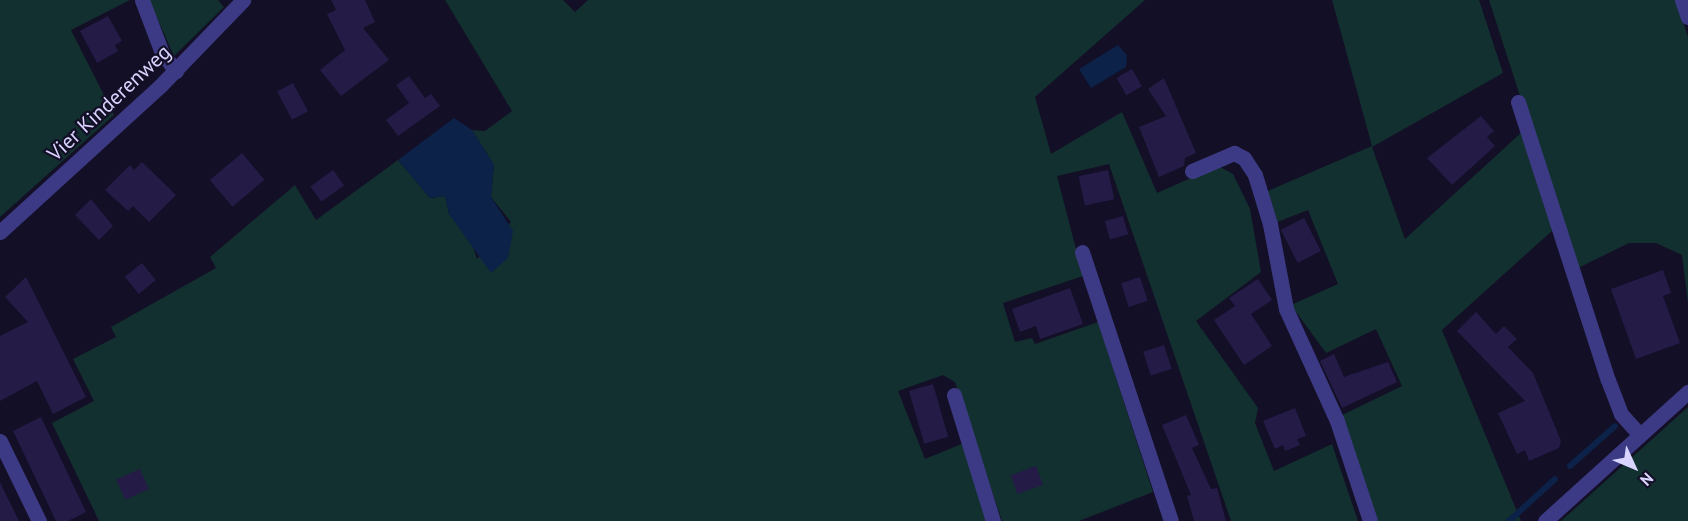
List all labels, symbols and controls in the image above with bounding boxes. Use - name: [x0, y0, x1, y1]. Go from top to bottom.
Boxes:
- street label: Vier Kinderenweg: [42, 40, 176, 166]
- north arrow: [1604, 437, 1664, 497]
- text: N: [1636, 469, 1658, 490]

